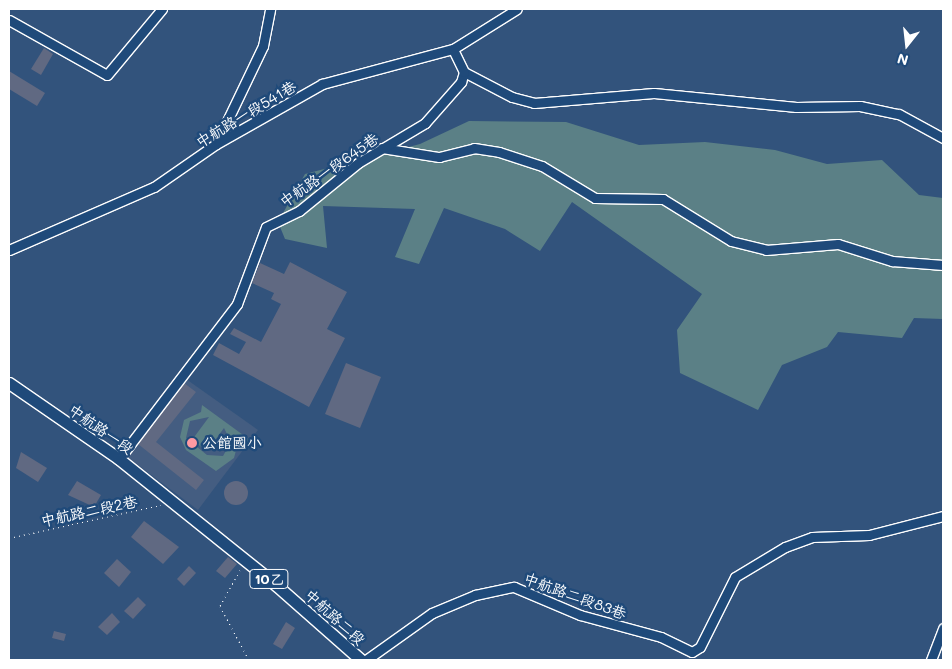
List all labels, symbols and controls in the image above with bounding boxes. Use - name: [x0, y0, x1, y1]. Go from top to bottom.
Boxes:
- north arrow: [882, 20, 932, 70]
- text: N: [895, 49, 910, 71]
- street label: 中航路一段541巷: [192, 77, 300, 151]
- street label: 中航路一段645巷: [276, 129, 382, 211]
- street label: 中航路一段: [65, 400, 137, 458]
- place label: 公館國小: [202, 434, 262, 452]
- marker: 公館國小: [186, 437, 198, 449]
- street label: 中航路二段2巷: [39, 492, 139, 530]
- road number: 10乙: [249, 568, 289, 590]
- street label: 中航路二段83巷: [521, 569, 629, 623]
- street label: 中航路二段: [301, 585, 369, 649]

